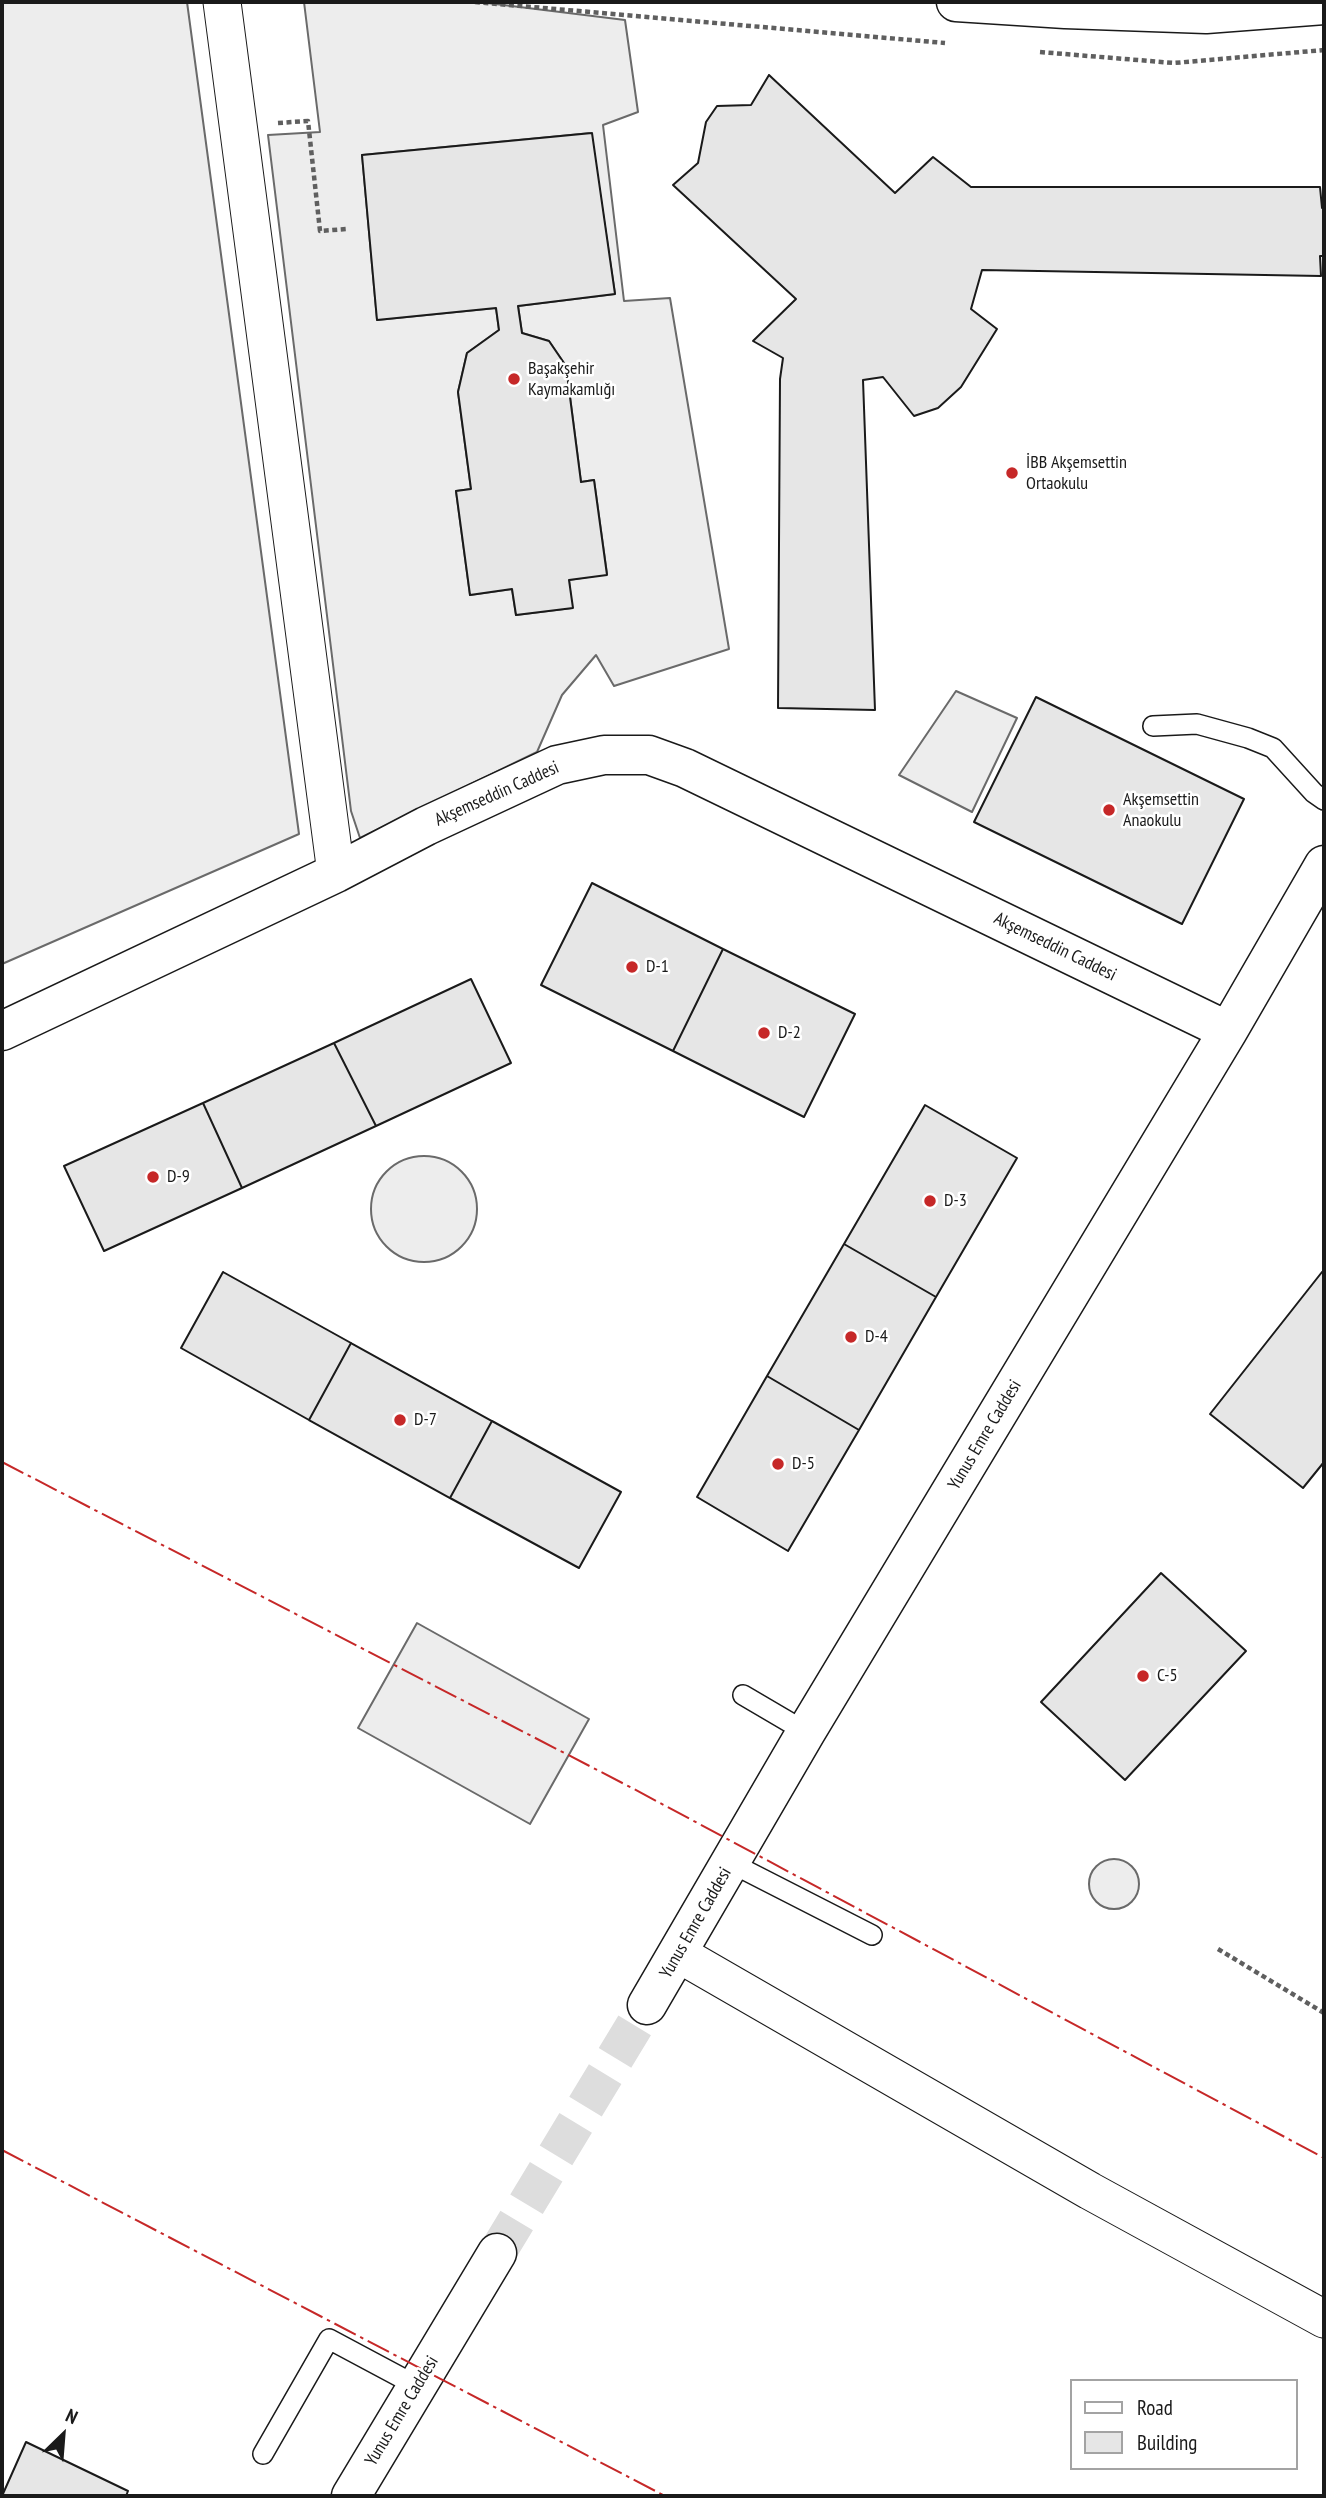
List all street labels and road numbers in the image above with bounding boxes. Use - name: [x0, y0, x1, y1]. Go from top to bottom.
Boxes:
- street label: Akşemseddin Caddesi: [432, 757, 562, 831]
- street label: Akşemseddin Caddesi: [990, 908, 1120, 986]
- street label: Yunus Emre Caddesi: [944, 1376, 1026, 1494]
- street label: Yunus Emre Caddesi: [656, 1864, 736, 1982]
- street label: Yunus Emre Caddesi: [361, 2352, 443, 2470]

